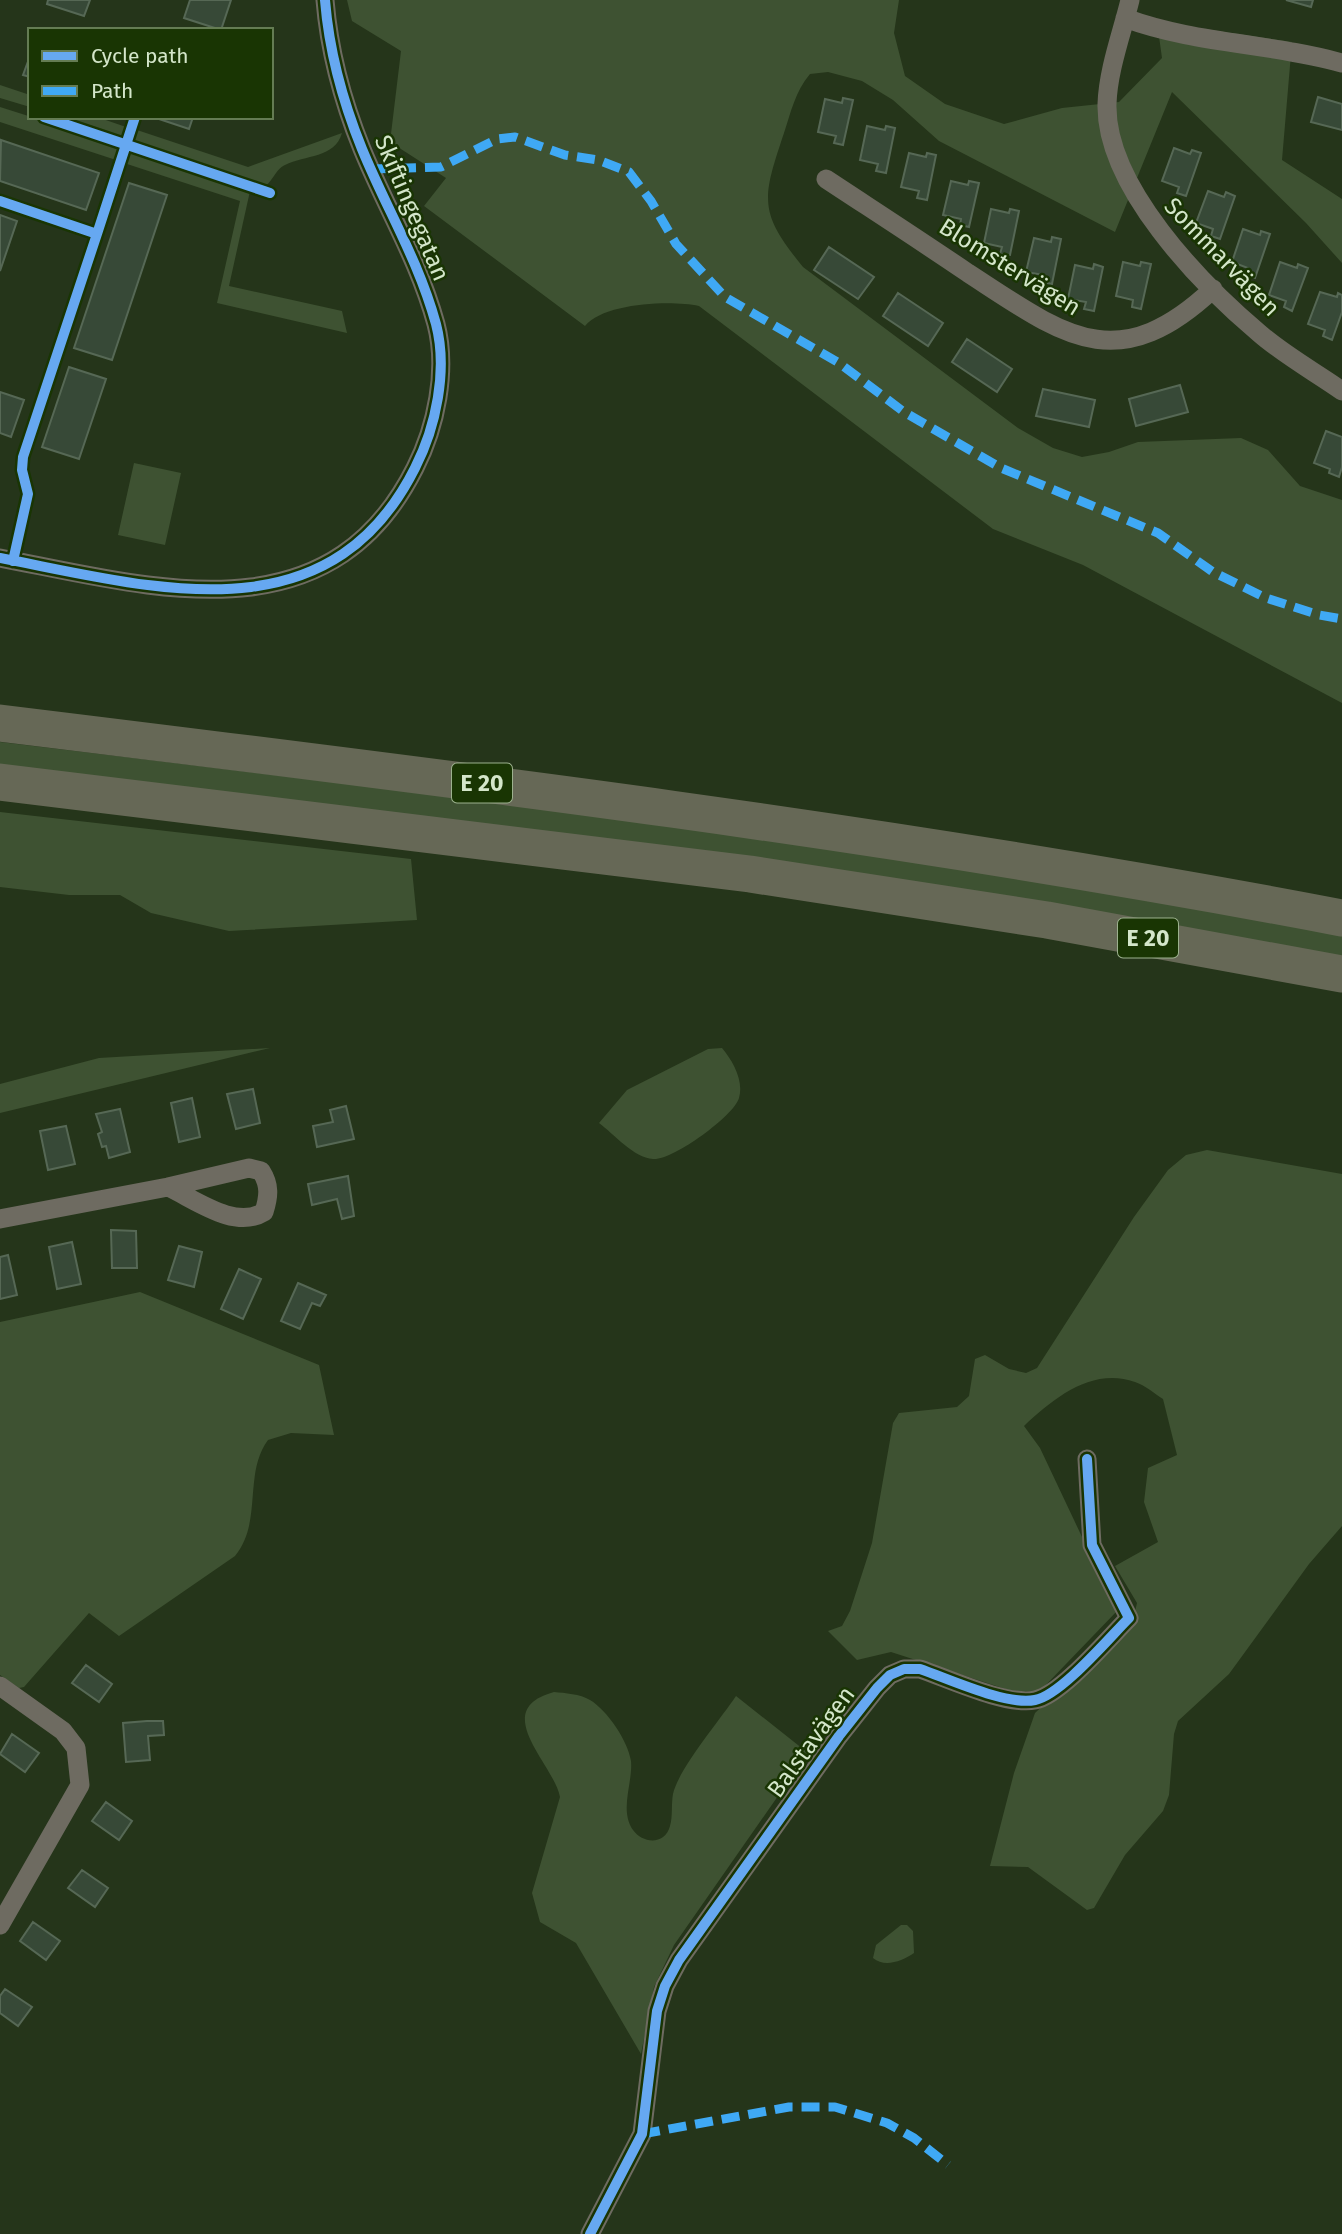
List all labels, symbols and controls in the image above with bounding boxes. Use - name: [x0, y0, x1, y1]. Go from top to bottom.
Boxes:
- legend: [28, 28, 273, 119]
- text: Cycle path: [91, 43, 189, 69]
- text: Path: [91, 78, 133, 104]
- street label: Skiftingegatan: [369, 131, 455, 285]
- street label: Sommarvägen: [1158, 192, 1286, 322]
- street label: Blomstervägen: [934, 212, 1086, 322]
- road number: E 20: [452, 764, 512, 803]
- road number: E 20: [1118, 918, 1178, 958]
- street label: Balstavägen: [761, 1681, 861, 1803]

